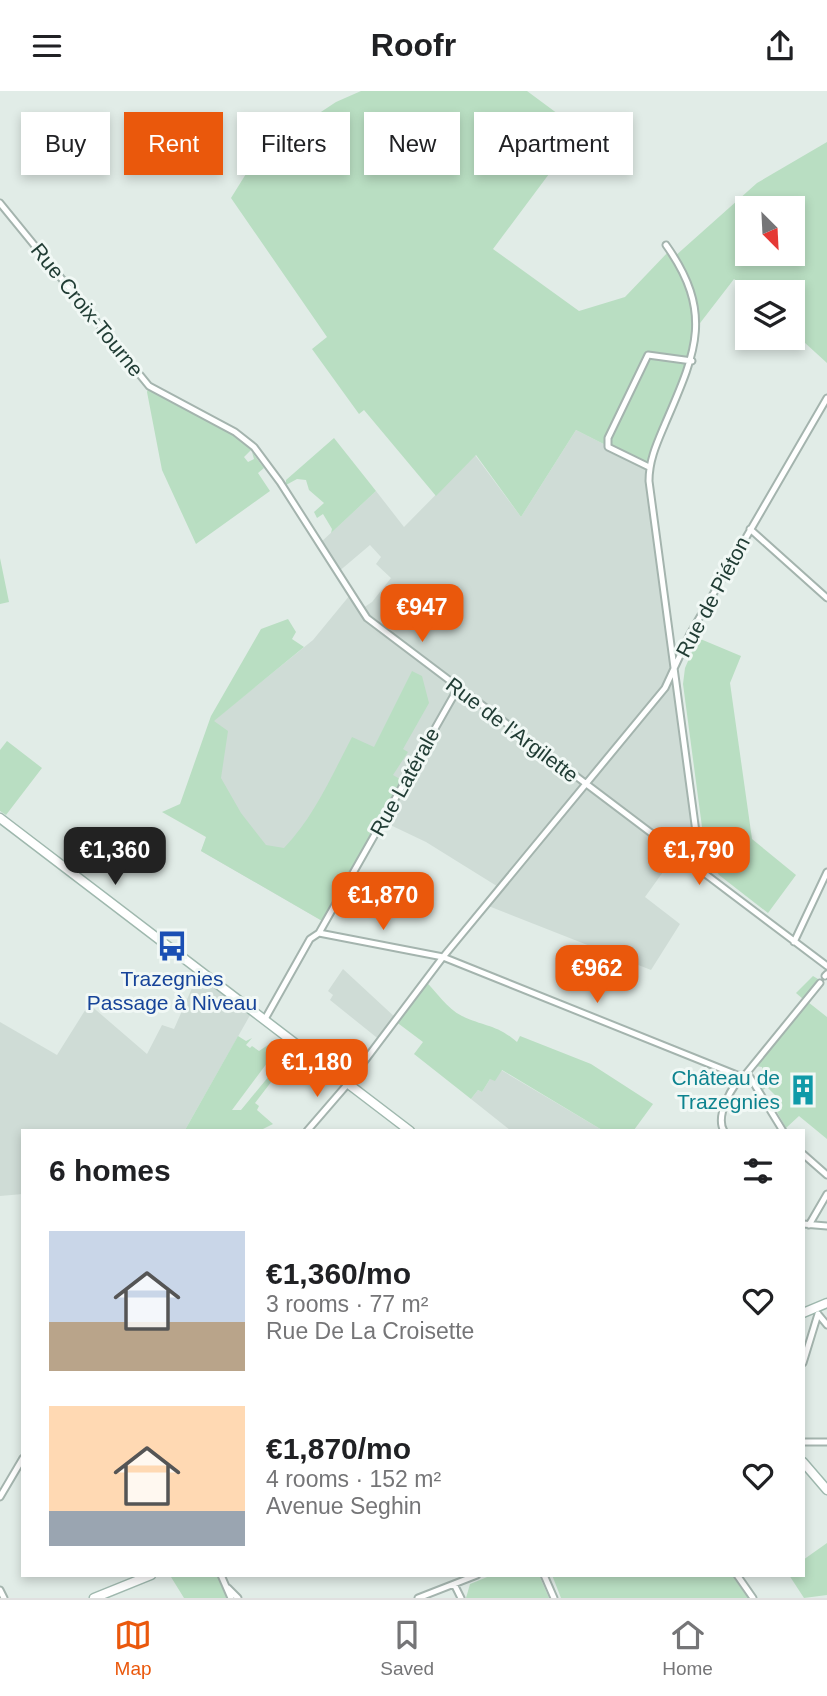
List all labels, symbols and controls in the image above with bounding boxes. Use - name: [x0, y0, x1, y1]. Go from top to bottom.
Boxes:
- icon: menu: [28, 27, 66, 65]
- text: Roofr: [371, 27, 456, 63]
- icon: share: [761, 27, 799, 65]
- chip: Buy: [21, 112, 110, 175]
- chip: Rent: [124, 112, 223, 175]
- chip: Filters: [237, 112, 350, 175]
- chip: New: [364, 112, 460, 175]
- chip: Apartment: [474, 112, 633, 175]
- north arrow: [735, 196, 805, 266]
- map controls: [735, 196, 805, 350]
- street label: Rue Croix-Tourne: [27, 238, 148, 381]
- button: layers: [735, 280, 805, 350]
- street label: Rue de Piéton: [671, 533, 754, 661]
- pin: €947: [381, 585, 463, 644]
- text: €947: [396, 594, 448, 620]
- street label: Rue de l'Argilette: [442, 672, 583, 787]
- street label: Rue Latérale: [365, 724, 444, 840]
- pin: €1,360: [58, 827, 172, 887]
- pin: €1,790: [642, 827, 756, 887]
- text: €1,360: [80, 837, 150, 863]
- text: €1,790: [664, 837, 734, 863]
- pin: €1,870: [326, 873, 440, 932]
- text: €1,870: [348, 882, 418, 908]
- bus stop icon: Trazegnies Passage à Niveau: [155, 929, 189, 963]
- pin: €962: [556, 946, 638, 1005]
- text: €962: [571, 955, 623, 981]
- place label: Trazegnies Passage à Niveau: [87, 967, 257, 1014]
- pin: €1,180: [260, 1039, 374, 1099]
- text: €1,180: [282, 1049, 352, 1075]
- place label: Château de Trazegnies: [671, 1066, 780, 1113]
- building icon: Château de Trazegnies: [786, 1073, 820, 1107]
- icon: filters: [739, 1152, 777, 1190]
- text: 6 homes: [49, 1154, 171, 1187]
- text: €1,360/mo: [266, 1257, 411, 1290]
- icon: home: [105, 1259, 189, 1343]
- icon: heart: [739, 1282, 777, 1320]
- text: 3 rooms · 77 m²: [266, 1291, 428, 1317]
- text: Rue De La Croisette: [266, 1318, 474, 1344]
- text: €1,870/mo: [266, 1432, 411, 1465]
- icon: home: [105, 1434, 189, 1518]
- icon: heart: [739, 1457, 777, 1495]
- text: 4 rooms · 152 m²: [266, 1466, 441, 1492]
- text: Avenue Seghin: [266, 1493, 422, 1519]
- tab: Map: [114, 1616, 152, 1680]
- tab: Saved: [380, 1616, 434, 1680]
- tab: Home: [662, 1616, 713, 1680]

